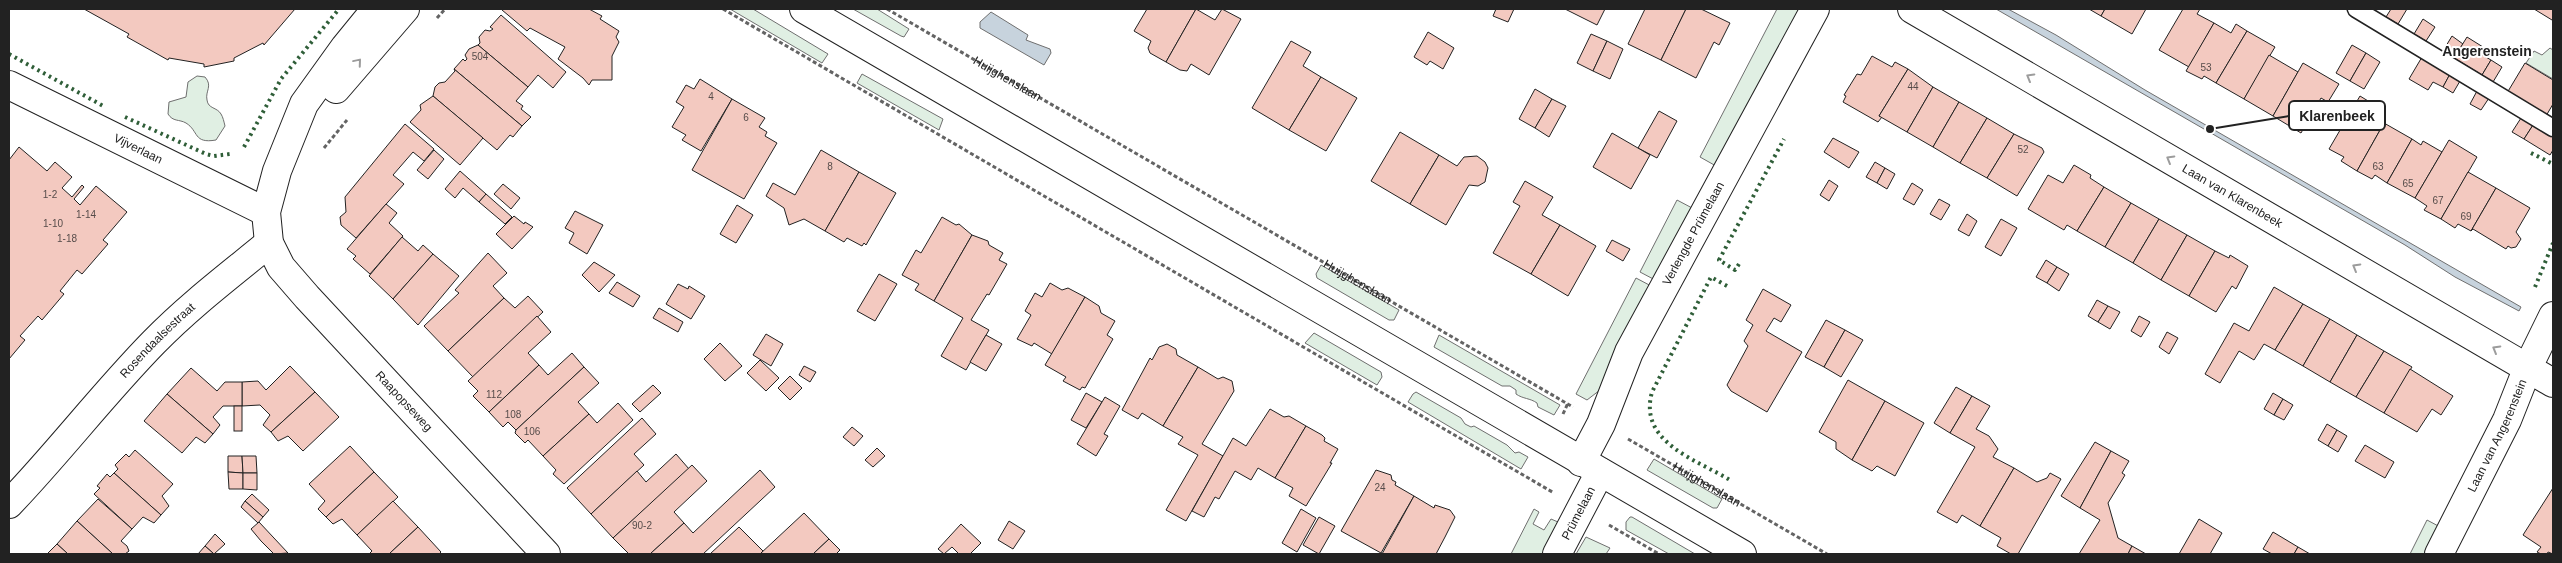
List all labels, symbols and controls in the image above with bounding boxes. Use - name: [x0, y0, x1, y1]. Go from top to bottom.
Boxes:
- district label: Angerenstein: [2442, 43, 2532, 59]
- house number: 504: [472, 51, 489, 62]
- street label: Huijghenslaan: [971, 54, 1044, 104]
- one-way arrow: [352, 58, 361, 67]
- house number: 53: [2200, 62, 2212, 73]
- one-way arrow: [2026, 74, 2035, 84]
- house number: 44: [1907, 81, 1919, 92]
- house number: 4: [708, 91, 714, 102]
- callout: Klarenbeek: [2289, 101, 2385, 130]
- text: Klarenbeek: [2299, 108, 2375, 124]
- house number: 6: [743, 112, 749, 123]
- street label: Vijverlaan: [111, 131, 165, 167]
- house number: 52: [2017, 144, 2029, 155]
- one-way arrow: [2167, 156, 2176, 166]
- house number: 8: [827, 161, 833, 172]
- street label: Laan van Klarenbeek: [2180, 161, 2286, 231]
- house number: 63: [2372, 161, 2384, 172]
- house number: 65: [2402, 178, 2414, 189]
- street label: Verlengde Prümelaan: [1660, 179, 1727, 288]
- house number: 1-2: [43, 189, 58, 200]
- house number: 67: [2432, 195, 2444, 206]
- house number: 1-14: [76, 209, 96, 220]
- house number: 69: [2460, 211, 2472, 222]
- house number: 1-10: [43, 218, 63, 229]
- house number: 1-18: [57, 233, 77, 244]
- street label: Huijghenslaan: [1321, 257, 1394, 307]
- one-way arrow: [2352, 264, 2361, 274]
- street label: Rosendaalsestraat: [117, 300, 198, 381]
- one-way arrow: [2493, 345, 2502, 355]
- street label: Raapopseweg: [373, 368, 435, 434]
- street label: Laan van Angerenstein: [2465, 377, 2529, 494]
- house number: 112: [486, 389, 502, 400]
- house number: 108: [505, 409, 522, 420]
- house number: 106: [524, 426, 541, 437]
- street label: Huijghenslaan: [1670, 459, 1743, 510]
- house number: 24: [1374, 482, 1386, 493]
- street label: Prümelaan: [1559, 484, 1598, 542]
- house number: 90-2: [632, 520, 652, 531]

